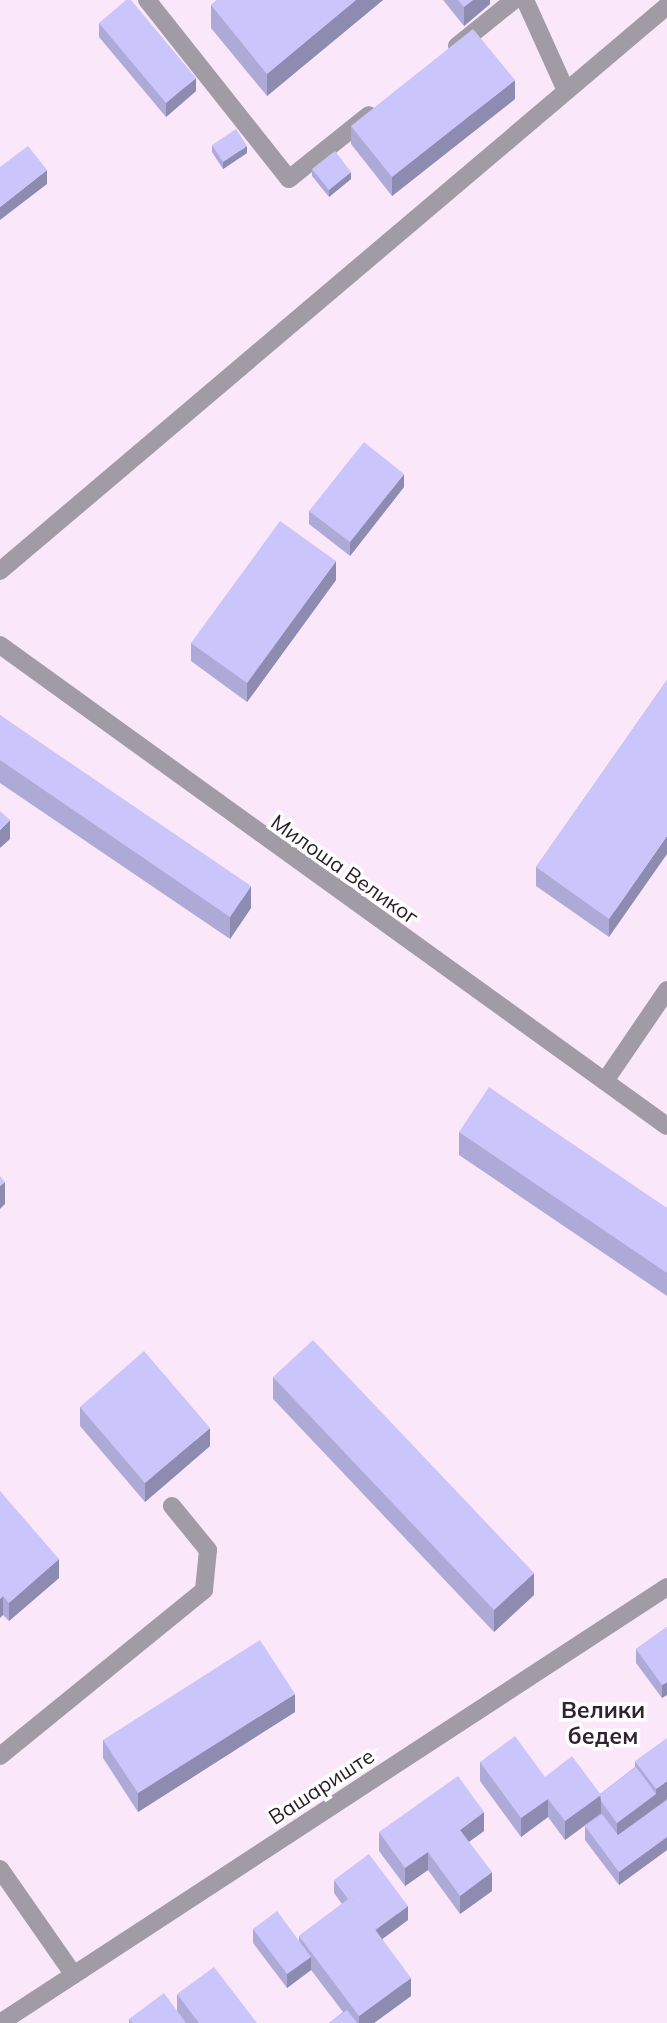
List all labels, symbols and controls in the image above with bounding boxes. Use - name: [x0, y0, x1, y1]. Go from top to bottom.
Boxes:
- street label: Милоша Великог: [266, 809, 424, 929]
- district label: Велики бедем: [561, 1696, 645, 1750]
- street label: Вашариште: [264, 1743, 378, 1829]

